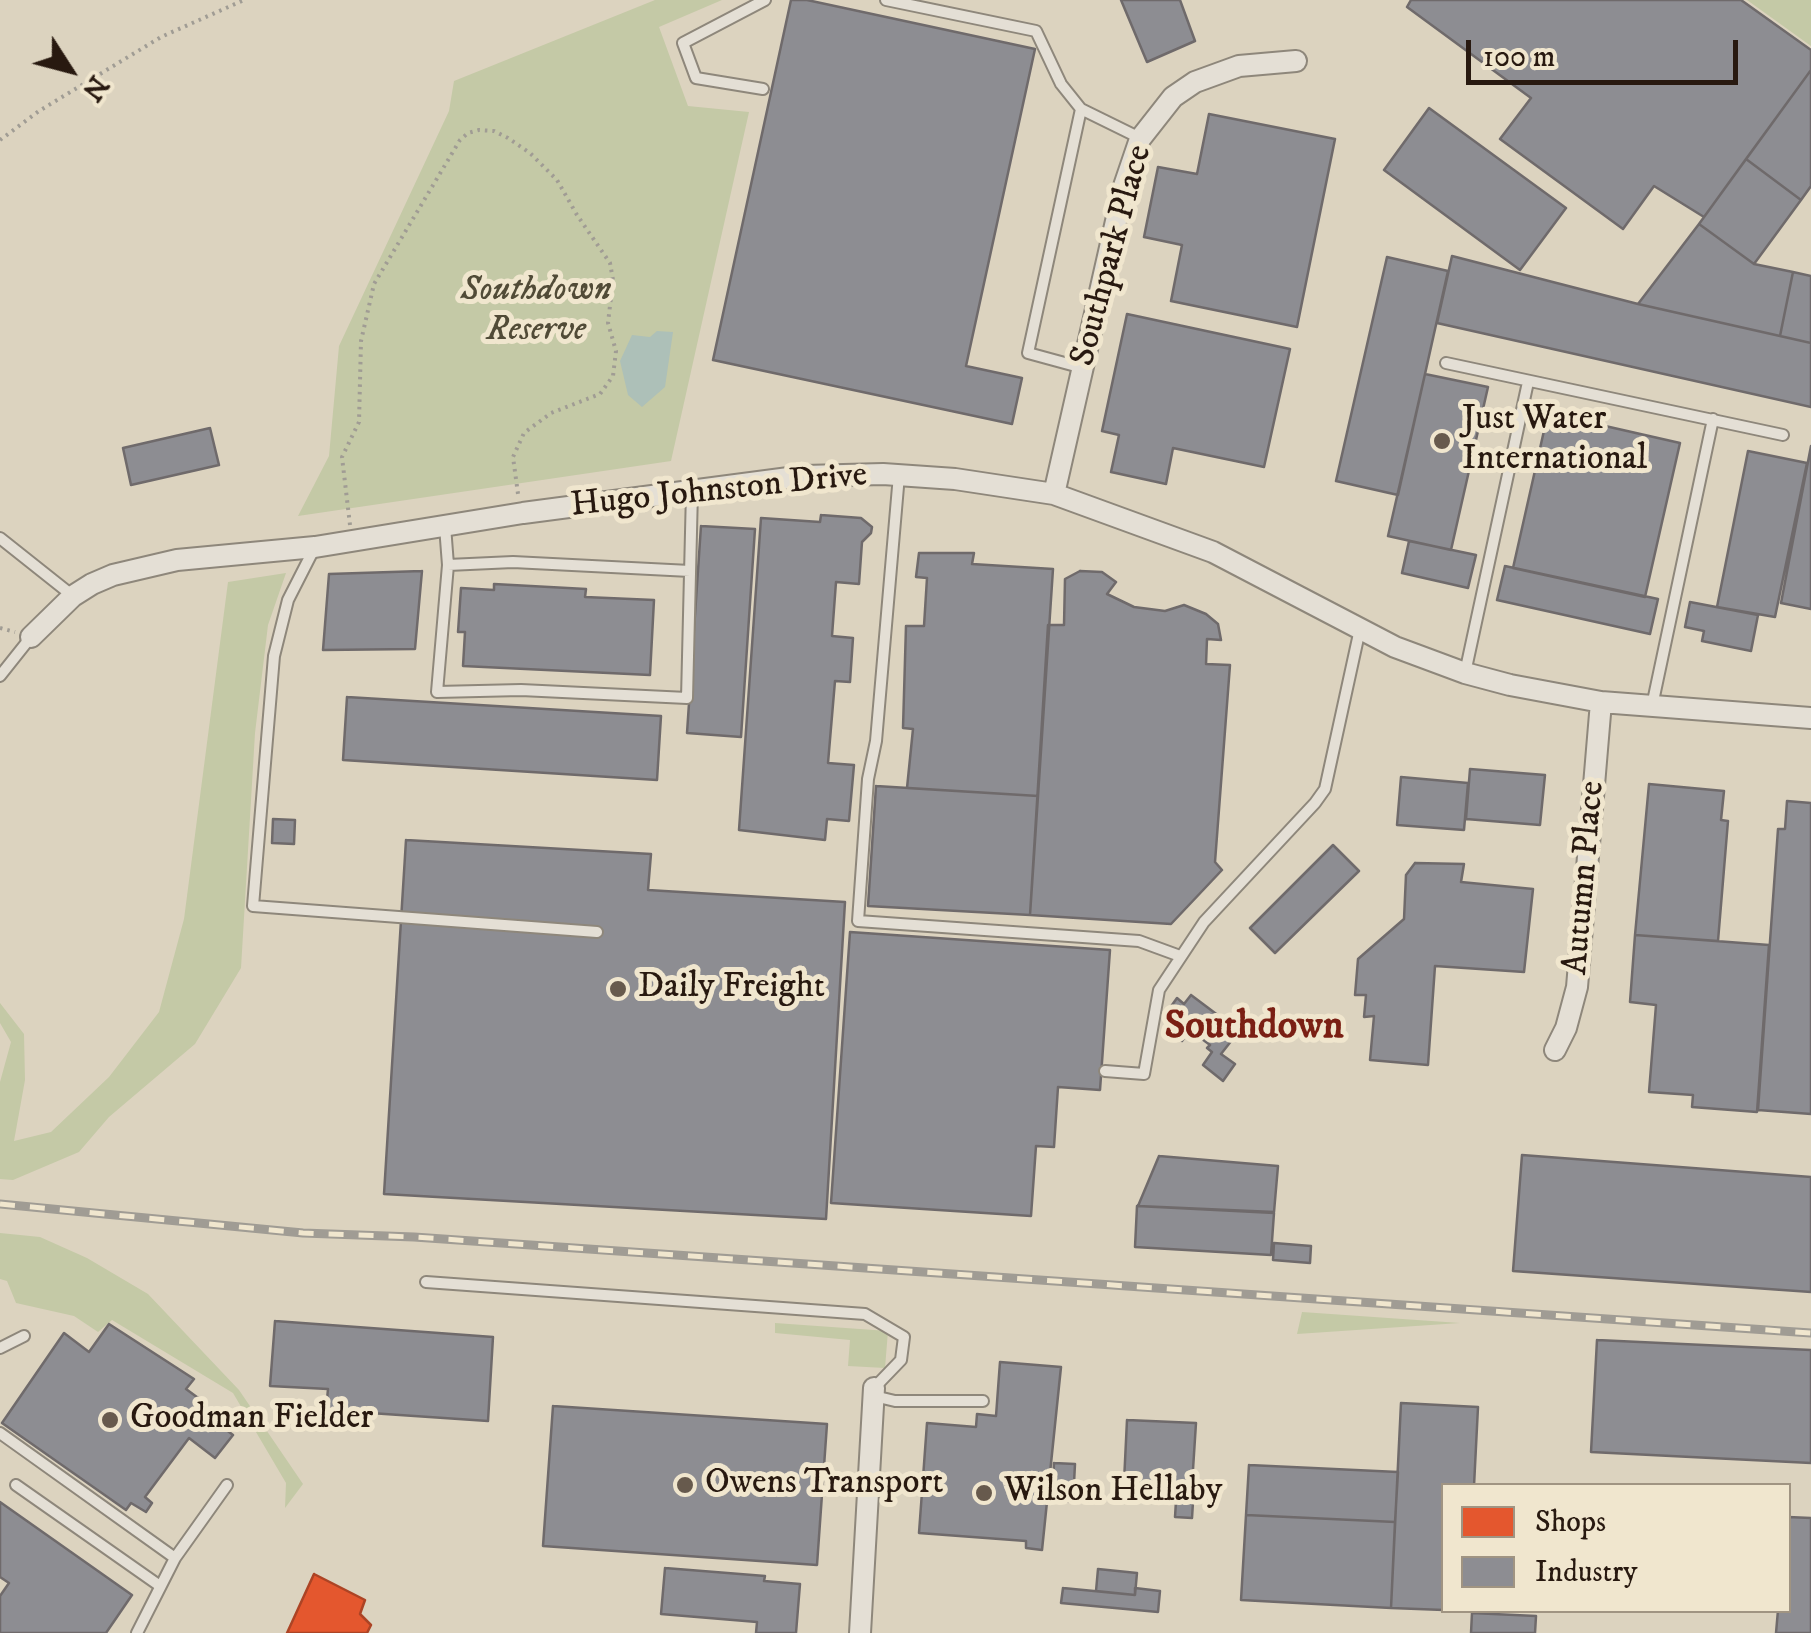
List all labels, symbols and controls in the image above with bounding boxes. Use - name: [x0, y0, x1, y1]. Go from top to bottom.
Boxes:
- north arrow: [20, 20, 120, 120]
- scale bar: [1471, 20, 1744, 82]
- text: 100 m: [1483, 39, 1555, 76]
- text: N: [74, 68, 116, 108]
- street label: Southpark Place: [1063, 141, 1163, 371]
- park label: Southdown Reserve: [460, 271, 612, 353]
- place label: Just Water International: [1462, 400, 1647, 482]
- marker: Just Water International: [1431, 430, 1453, 452]
- street label: Hugo Johnston Drive: [569, 456, 869, 528]
- street label: Autumn Place: [1557, 779, 1615, 977]
- place label: Daily Freight: [638, 968, 825, 1010]
- marker: Daily Freight: [607, 978, 629, 1000]
- district label: Southdown: [1164, 1005, 1344, 1053]
- place label: Goodman Fielder: [130, 1399, 373, 1441]
- marker: Goodman Fielder: [99, 1409, 121, 1431]
- place label: Owens Transport: [705, 1464, 944, 1506]
- place label: Wilson Hellaby: [1004, 1472, 1222, 1514]
- marker: Owens Transport: [674, 1474, 696, 1496]
- marker: Wilson Hellaby: [973, 1482, 995, 1504]
- legend: [1441, 1483, 1791, 1613]
- text: Shops: [1535, 1504, 1606, 1541]
- text: Industry: [1535, 1554, 1637, 1591]

